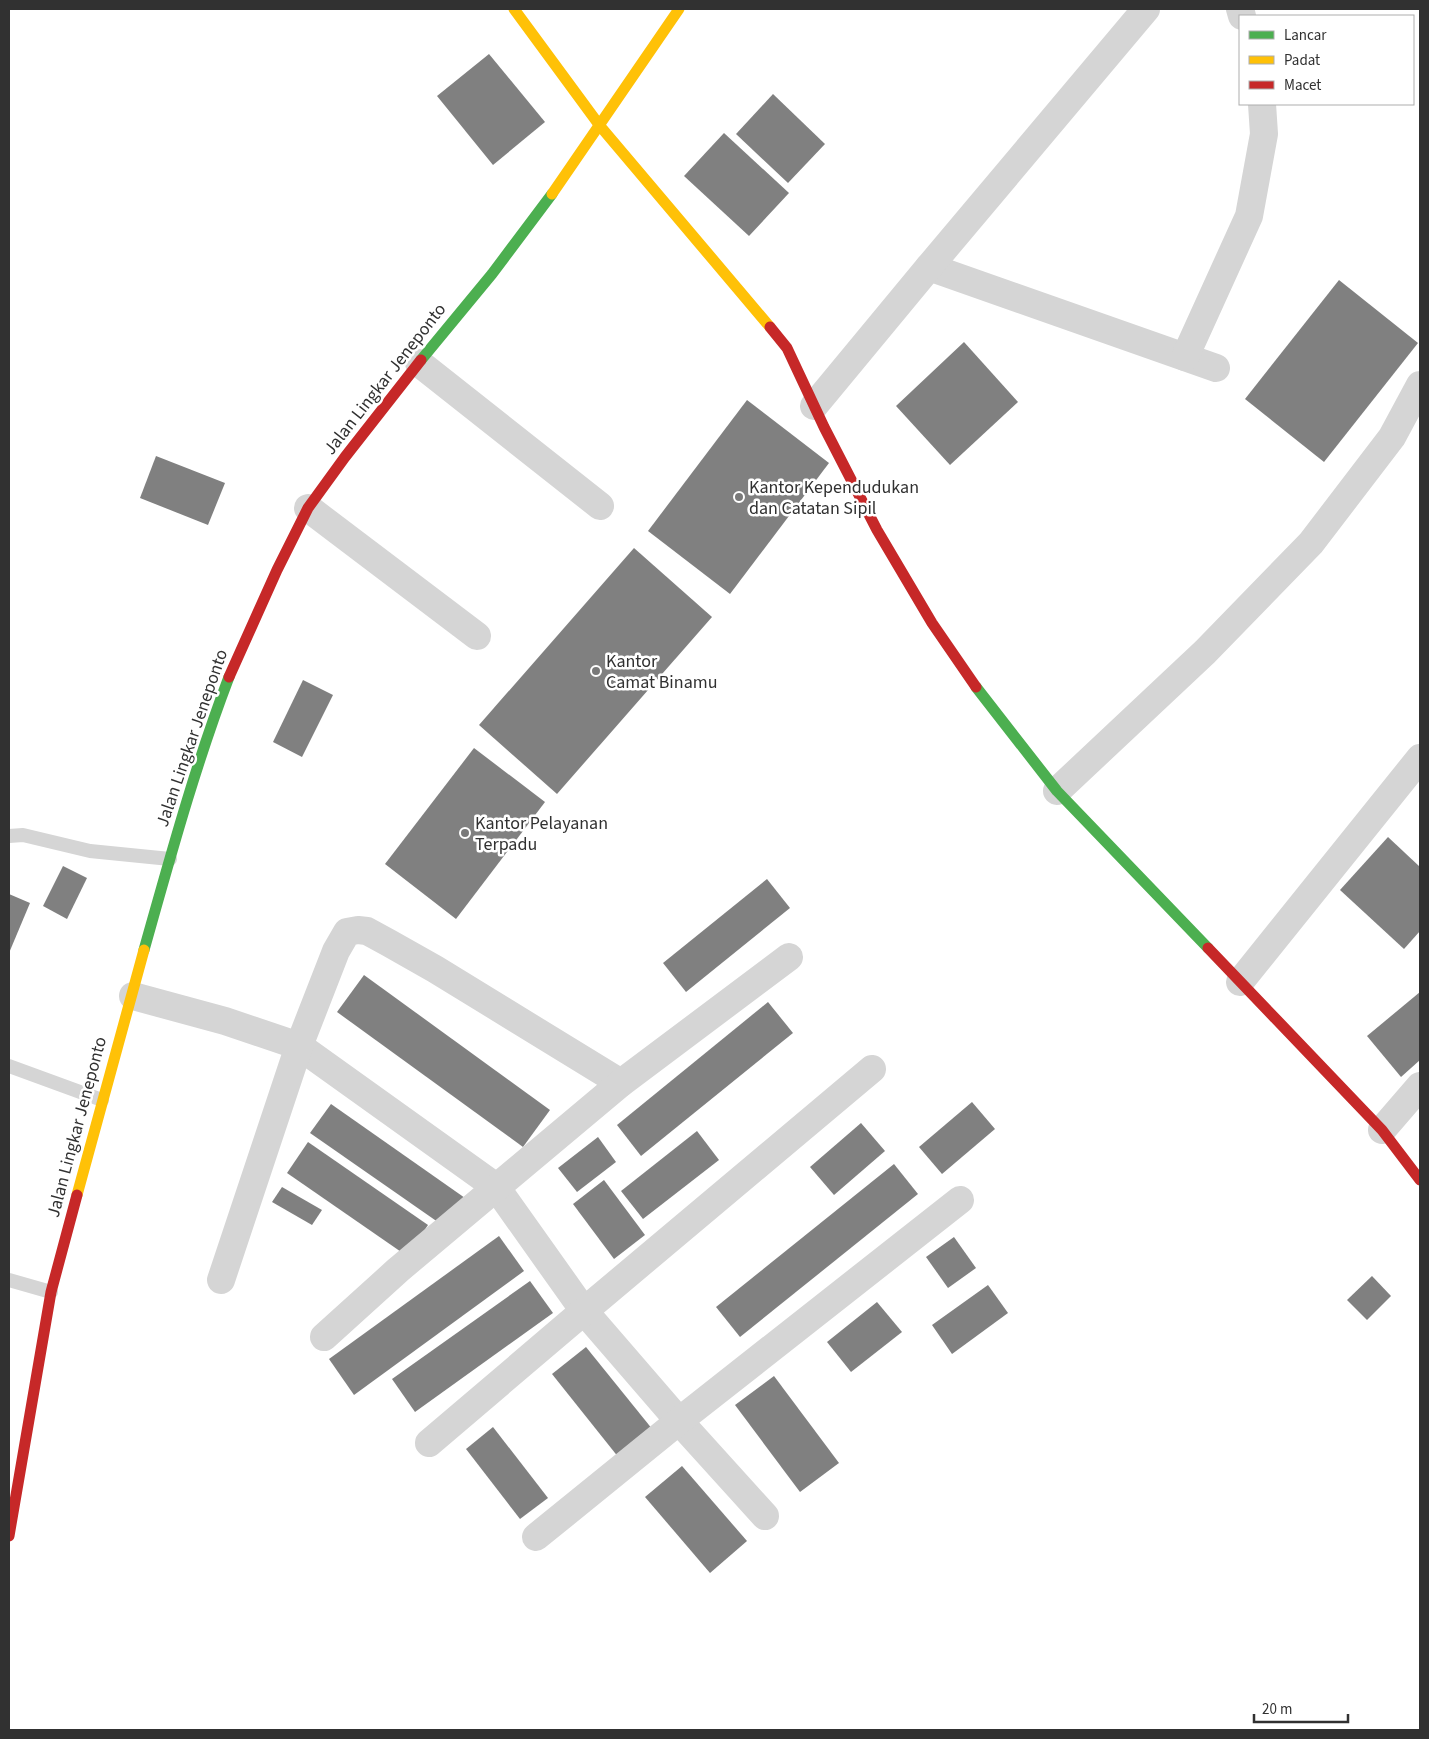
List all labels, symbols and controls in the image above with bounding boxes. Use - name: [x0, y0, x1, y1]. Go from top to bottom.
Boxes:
- legend: [1239, 15, 1414, 105]
- text: Lancar: [1284, 25, 1327, 46]
- text: Padat: [1284, 50, 1320, 71]
- text: Macet: [1284, 75, 1321, 96]
- street label: Jalan Lingkar Jeneponto: [318, 298, 452, 460]
- place label: Kantor Kependudukan dan Catatan Sipil: [749, 475, 919, 521]
- marker: Kantor Kependudukan dan Catatan Sipil: [733, 491, 745, 503]
- street label: Jalan Lingkar Jeneponto: [150, 646, 234, 830]
- place label: Kantor Camat Binamu: [606, 649, 717, 695]
- marker: Kantor Camat Binamu: [590, 665, 602, 677]
- place label: Kantor Pelayanan Terpadu: [475, 811, 608, 857]
- marker: Kantor Pelayanan Terpadu: [459, 827, 471, 839]
- street label: Jalan Lingkar Jeneponto: [41, 1034, 113, 1220]
- scale bar: [1254, 1692, 1348, 1724]
- text: 20 m: [1262, 1699, 1292, 1720]

